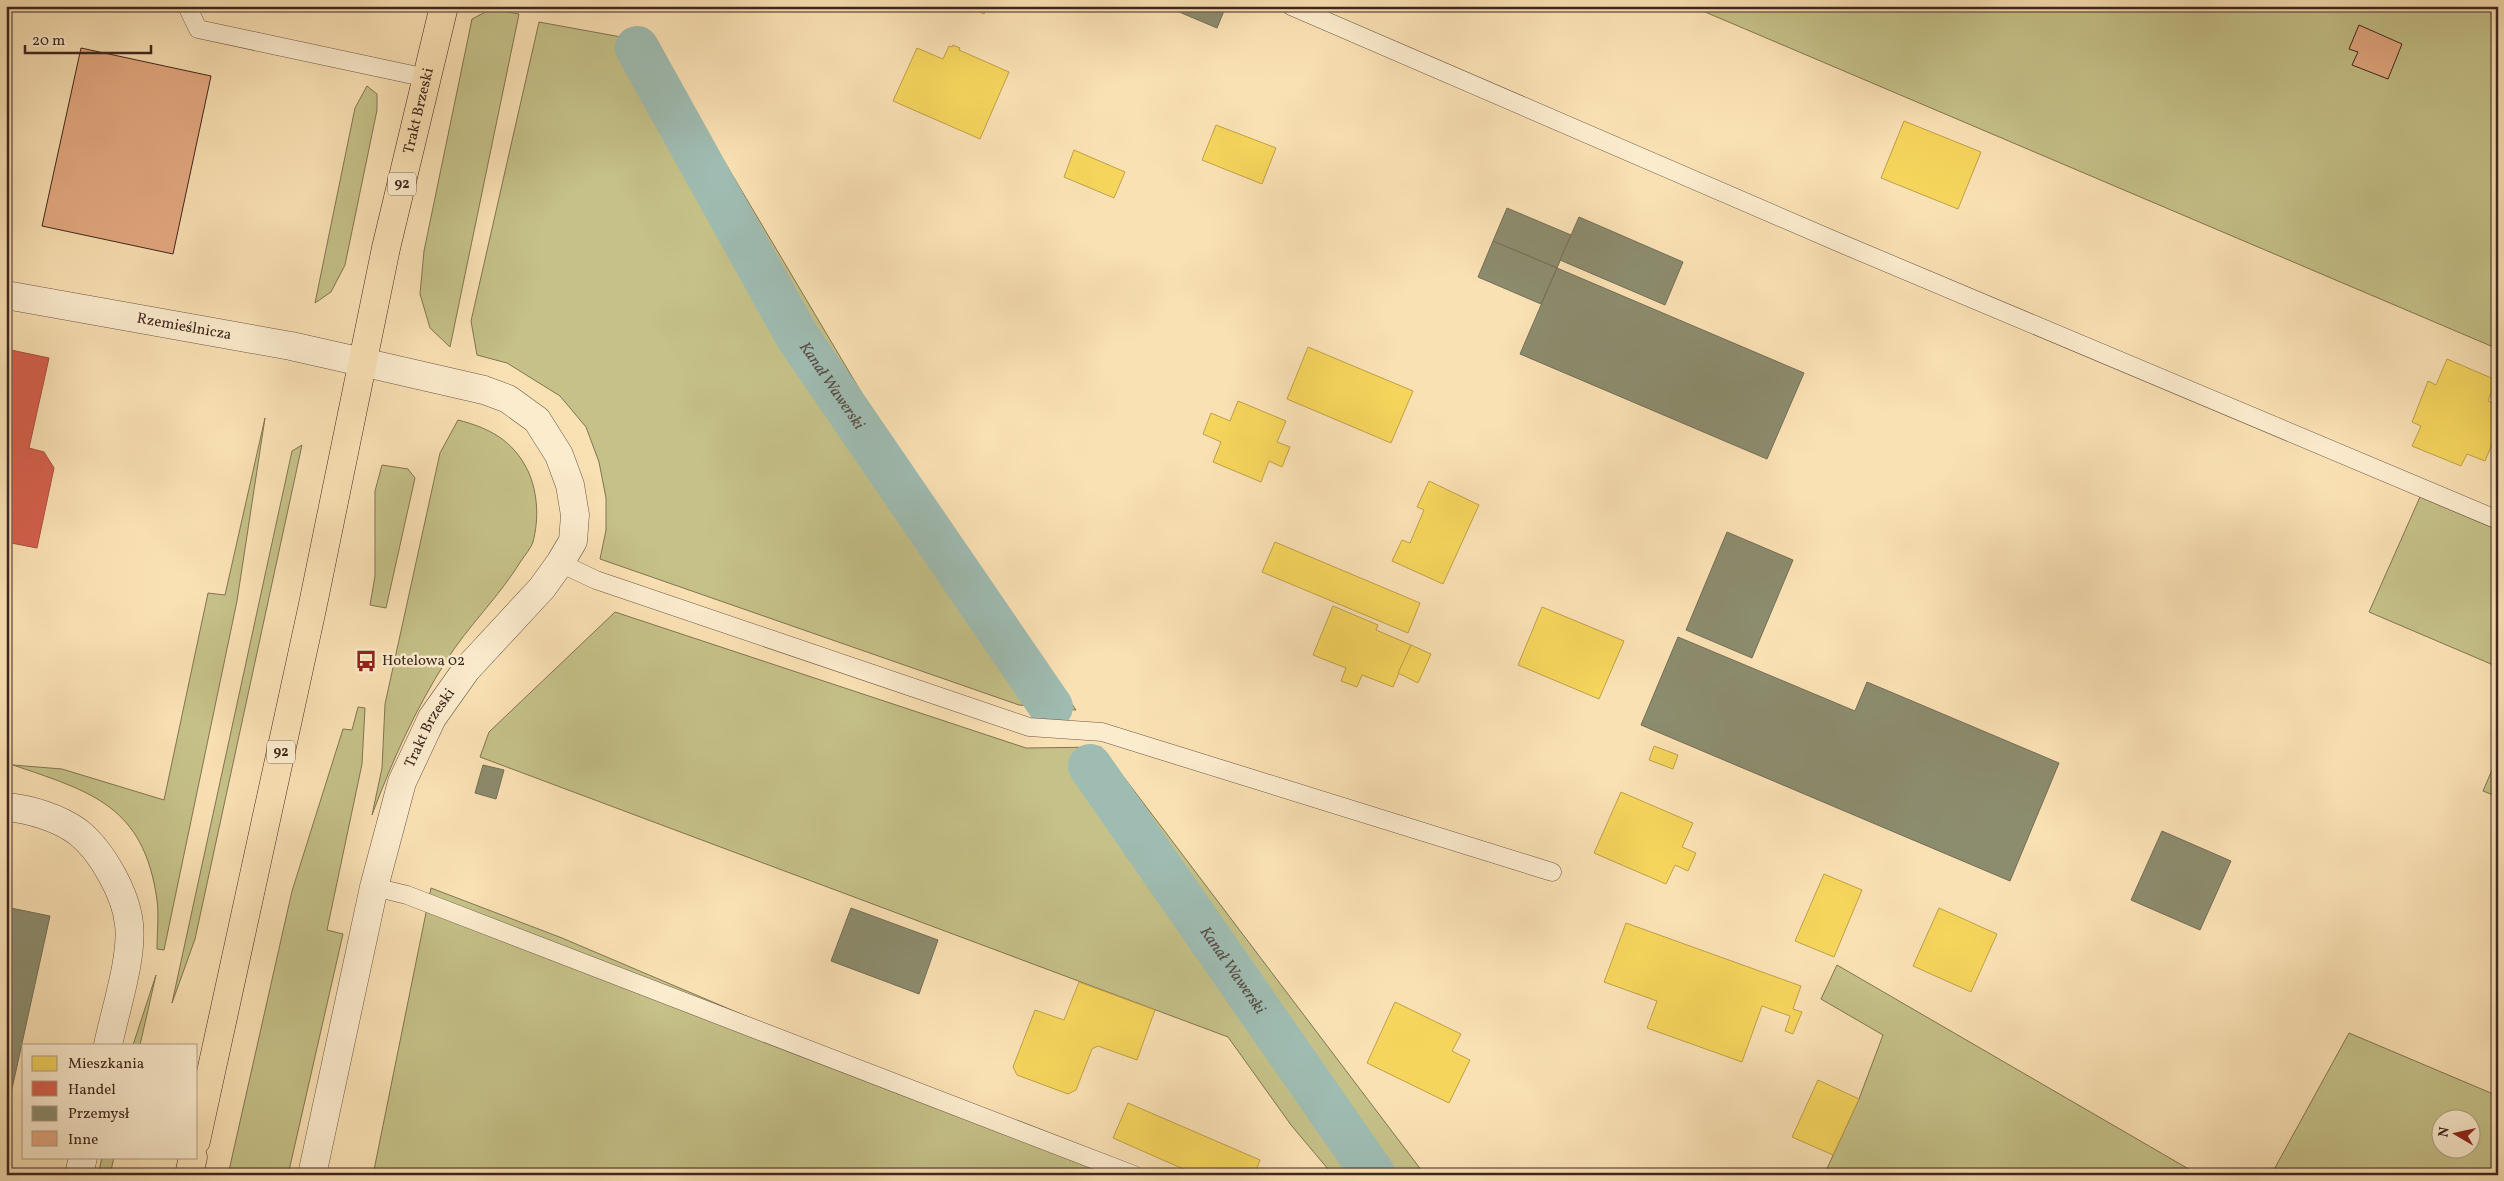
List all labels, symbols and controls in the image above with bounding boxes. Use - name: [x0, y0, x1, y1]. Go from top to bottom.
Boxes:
- scale bar: [25, 22, 151, 54]
- text: 20 m: [32, 31, 65, 52]
- street label: Trakt Brzeski: [398, 66, 439, 156]
- road number: 92: [388, 172, 416, 195]
- street label: Rzemieślnicza: [135, 308, 233, 346]
- water label: Kanał Wawerski: [793, 338, 870, 435]
- bus stop icon: Hotelowa 02: [353, 648, 379, 674]
- place label: Hotelowa 02: [382, 651, 465, 672]
- street label: Trakt Brzeski: [400, 684, 460, 771]
- road number: 92: [267, 740, 295, 764]
- water label: Kanał Wawerski: [1194, 922, 1271, 1020]
- legend: [22, 1044, 198, 1158]
- text: Mieszkania: [68, 1054, 144, 1075]
- text: Handel: [68, 1080, 116, 1101]
- text: Przemysł: [68, 1104, 130, 1125]
- north arrow: [2432, 1108, 2482, 1158]
- text: N: [2434, 1126, 2455, 1139]
- text: Inne: [68, 1130, 98, 1151]

